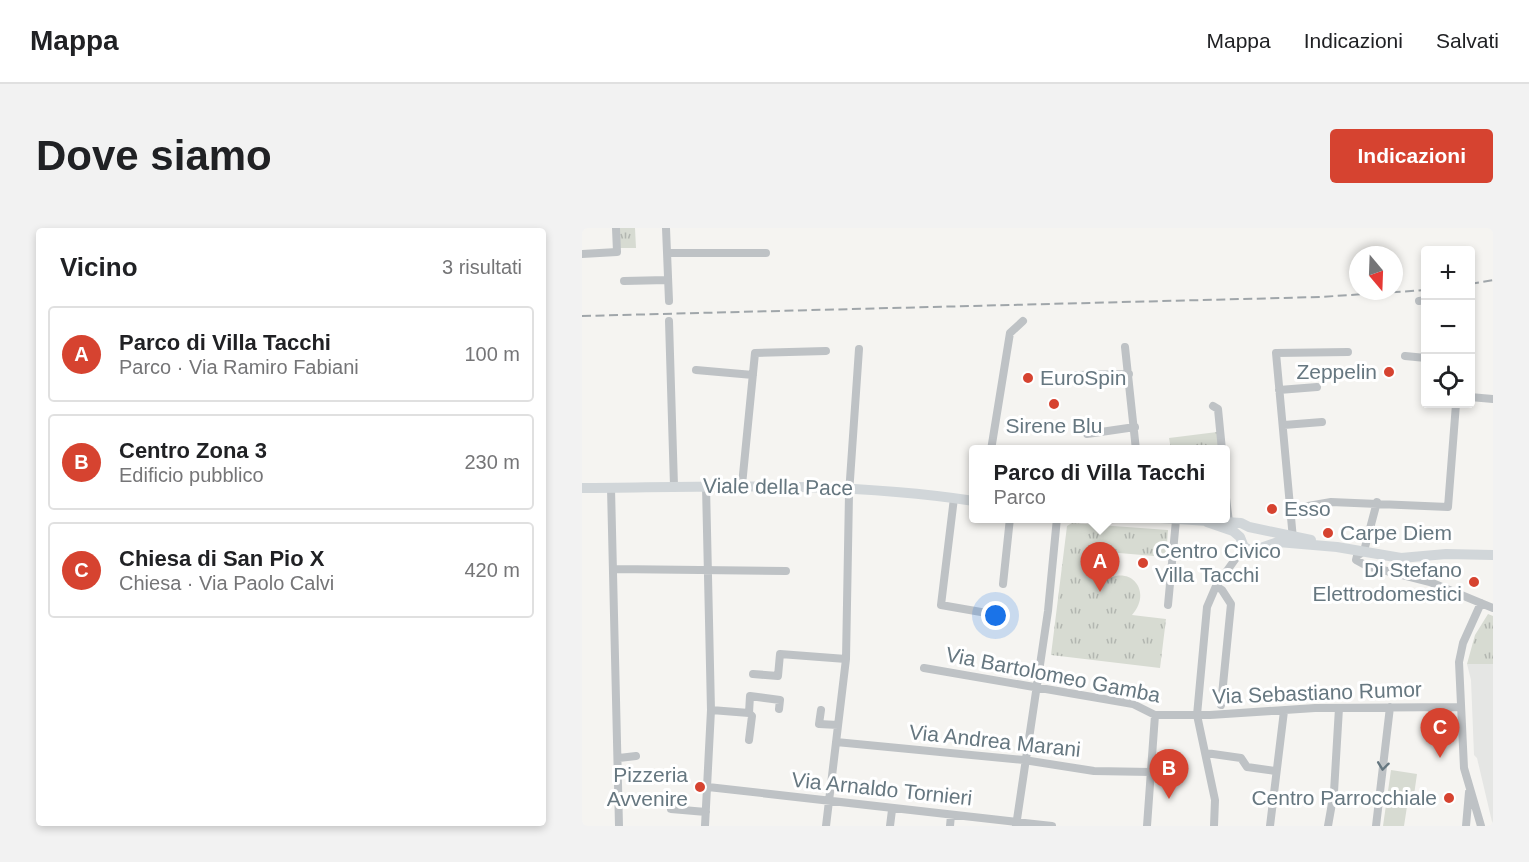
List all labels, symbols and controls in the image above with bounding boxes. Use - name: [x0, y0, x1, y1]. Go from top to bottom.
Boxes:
- text: Mappa: [30, 25, 119, 56]
- text: Mappa: [1207, 29, 1271, 52]
- text: Indicazioni: [1304, 29, 1403, 52]
- text: Salvati: [1436, 29, 1499, 52]
- button: Indicazioni: [1330, 129, 1493, 183]
- text: Dove siamo: [36, 132, 272, 179]
- north arrow: [1349, 246, 1403, 300]
- map controls: [1421, 246, 1475, 408]
- button: +: [1421, 246, 1475, 300]
- text: Vicino: [60, 252, 138, 282]
- text: 3 risultati: [442, 256, 522, 278]
- button: −: [1421, 300, 1475, 354]
- text: Parco di Villa Tacchi: [119, 330, 331, 355]
- text: A: [74, 343, 89, 365]
- text: 100 m: [464, 343, 520, 365]
- button: locate: [1421, 354, 1475, 408]
- text: Parco · Via Ramiro Fabiani: [119, 356, 359, 378]
- place label: Zeppelin: [1296, 360, 1377, 383]
- marker: Zeppelin: [1382, 365, 1396, 379]
- place label: EuroSpin: [1040, 366, 1126, 389]
- marker: EuroSpin: [1021, 371, 1035, 385]
- marker: Sirene Blu: [1047, 397, 1061, 411]
- place label: Sirene Blu: [1006, 414, 1102, 437]
- text: Centro Zona 3: [119, 438, 267, 463]
- popup: [969, 445, 1230, 523]
- text: B: [74, 451, 89, 473]
- text: 230 m: [464, 451, 520, 473]
- text: Parco di Villa Tacchi: [994, 460, 1205, 485]
- text: Edificio pubblico: [119, 464, 264, 486]
- street label: Viale della Pace: [703, 474, 853, 499]
- text: Parco: [994, 486, 1046, 508]
- place label: Esso: [1284, 497, 1331, 520]
- marker: Esso: [1265, 502, 1279, 516]
- place label: Carpe Diem: [1340, 521, 1452, 544]
- marker: Carpe Diem: [1321, 526, 1335, 540]
- place label: Centro Civico Villa Tacchi: [1155, 539, 1281, 586]
- pin: A: [1080, 542, 1120, 592]
- text: Chiesa di San Pio X: [119, 546, 324, 571]
- marker: Centro Civico Villa Tacchi: [1136, 556, 1150, 570]
- place label: Di Stefano Elettrodomestici: [1313, 558, 1462, 605]
- text: C: [74, 559, 89, 581]
- text: 420 m: [464, 559, 520, 581]
- text: Chiesa · Via Paolo Calvi: [119, 572, 334, 594]
- marker: Di Stefano Elettrodomestici: [1467, 575, 1481, 589]
- your location: [981, 601, 1010, 630]
- street label: Via Bartolomeo Gamba: [944, 642, 1163, 707]
- street label: Via Sebastiano Rumor: [1212, 677, 1422, 708]
- pin: C: [1420, 708, 1460, 758]
- street label: Via Andrea Marani: [908, 720, 1082, 761]
- pin: B: [1150, 750, 1188, 799]
- one-way arrow: [1377, 761, 1390, 770]
- place label: Pizzeria Avvenire: [607, 763, 688, 810]
- street label: Via Arnaldo Tornieri: [791, 768, 973, 809]
- marker: Pizzeria Avvenire: [693, 780, 707, 794]
- place label: Centro Parrocchiale: [1251, 786, 1437, 809]
- marker: Centro Parrocchiale: [1442, 791, 1456, 805]

